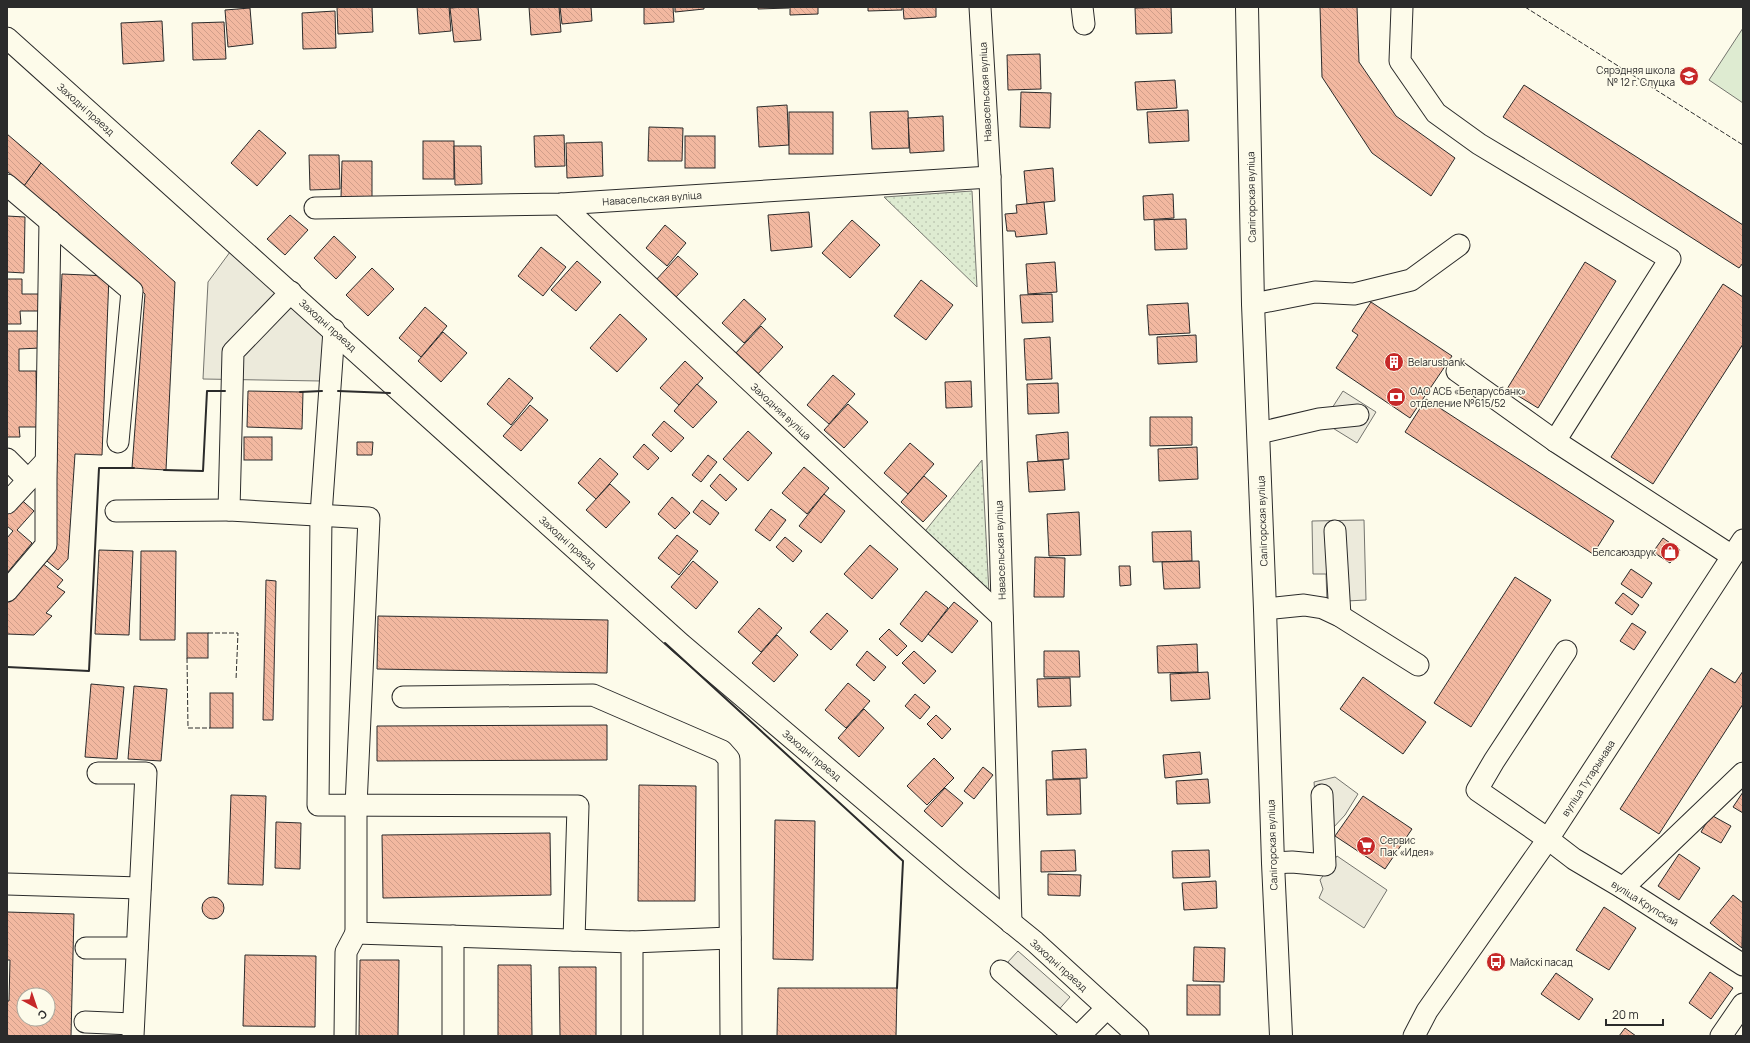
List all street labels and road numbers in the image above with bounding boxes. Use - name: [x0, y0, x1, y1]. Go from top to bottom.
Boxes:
- street label: Навасельская вуліца: [975, 42, 995, 142]
- street label: Заходні праезд: [54, 80, 118, 138]
- street label: Салігорская вуліца: [1243, 151, 1259, 243]
- street label: Навасельская вуліца: [602, 188, 702, 208]
- street label: Заходні праезд: [296, 296, 360, 354]
- street label: Заходняя вуліца: [748, 379, 814, 443]
- street label: Салігорская вуліца: [1253, 475, 1271, 567]
- street label: Навасельская вуліца: [991, 500, 1009, 600]
- street label: Заходні праезд: [536, 513, 600, 571]
- street label: Заходні праезд: [780, 726, 844, 784]
- street label: вуліца Тутарынава: [1558, 737, 1618, 819]
- street label: Салігорская вуліца: [1263, 799, 1281, 891]
- street label: вуліца Крупскай: [1609, 877, 1681, 929]
- street label: Заходні праезд: [1027, 936, 1091, 994]

